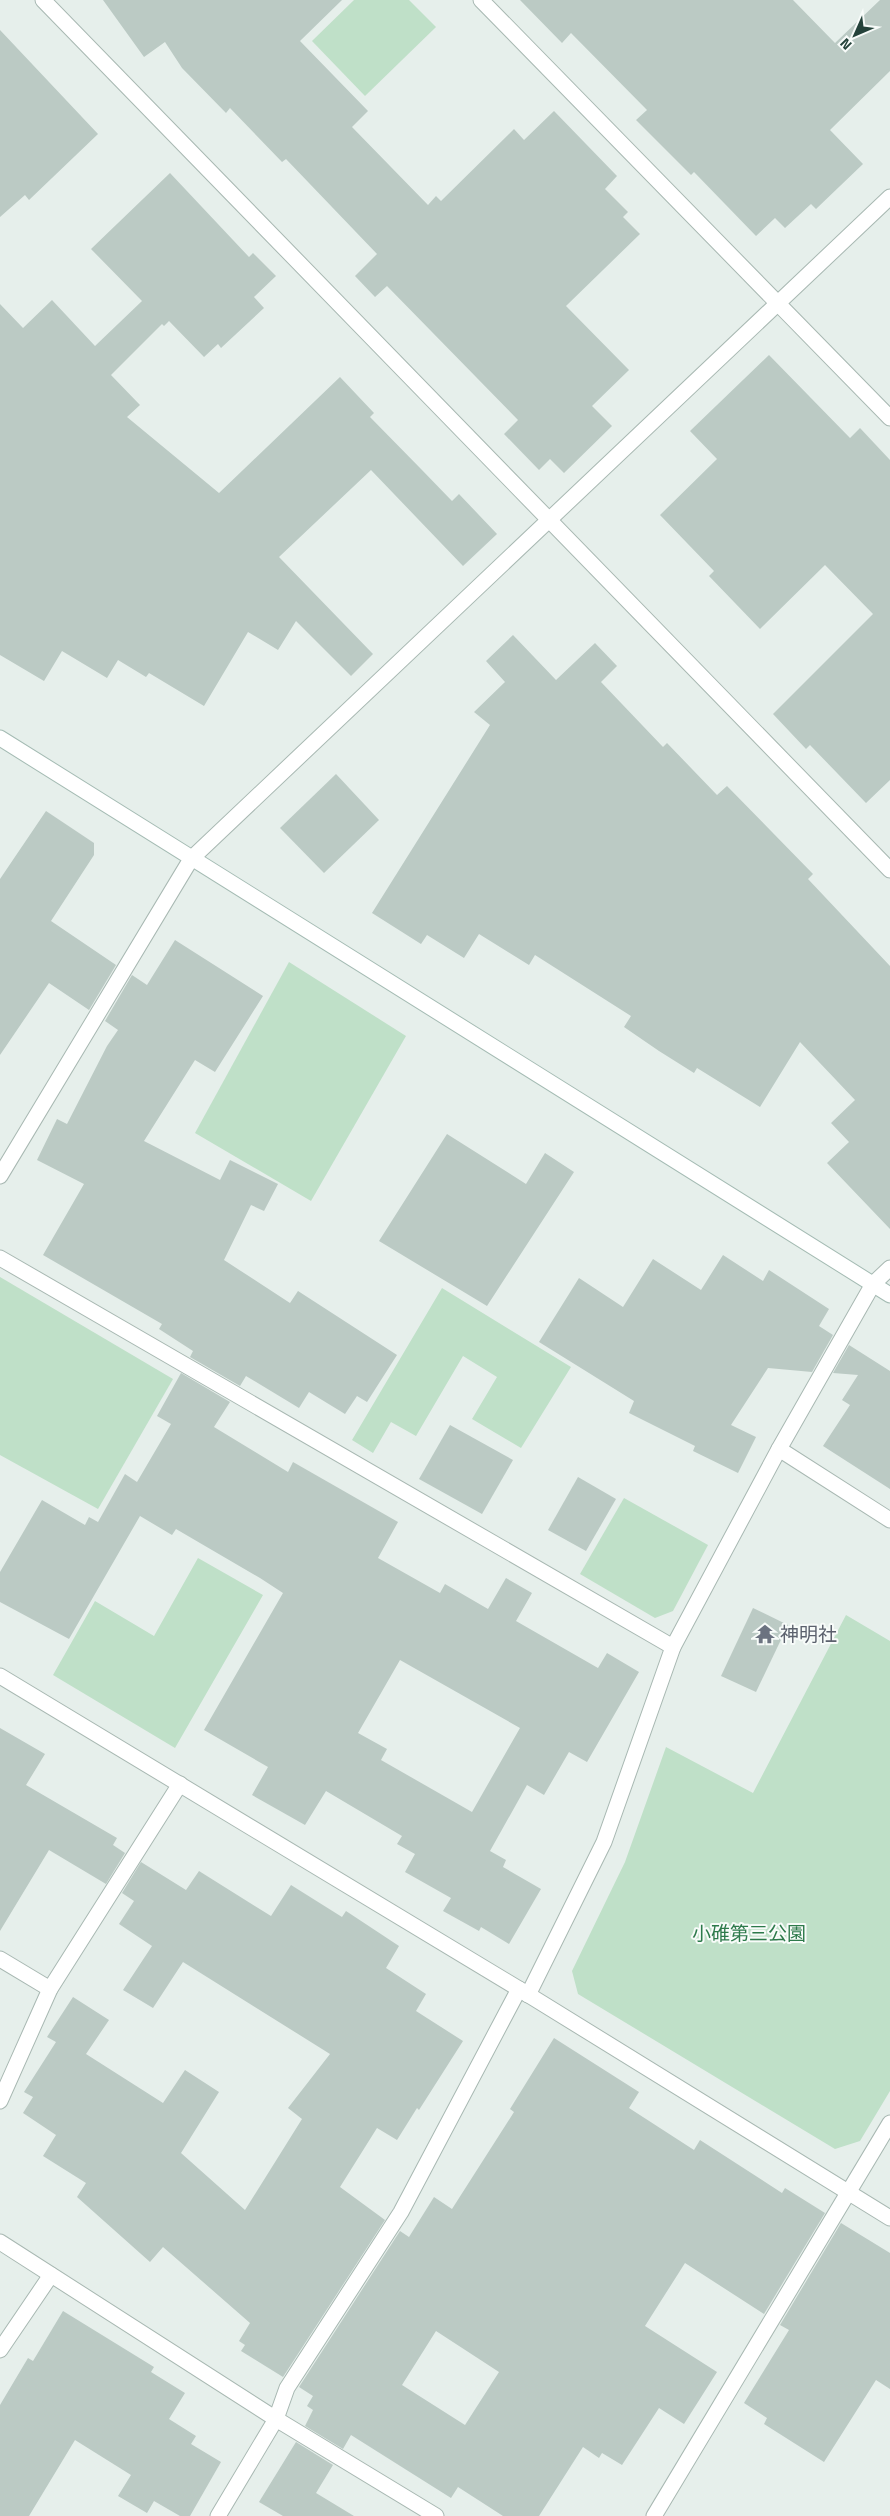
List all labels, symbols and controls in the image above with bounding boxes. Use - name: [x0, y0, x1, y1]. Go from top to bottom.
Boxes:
- north arrow: [830, 10, 880, 60]
- text: N: [835, 34, 856, 55]
- place label: 神明社: [780, 1619, 837, 1648]
- temple icon: 神明社: [754, 1623, 776, 1645]
- park label: 小碓第三公園: [692, 1918, 806, 1947]

